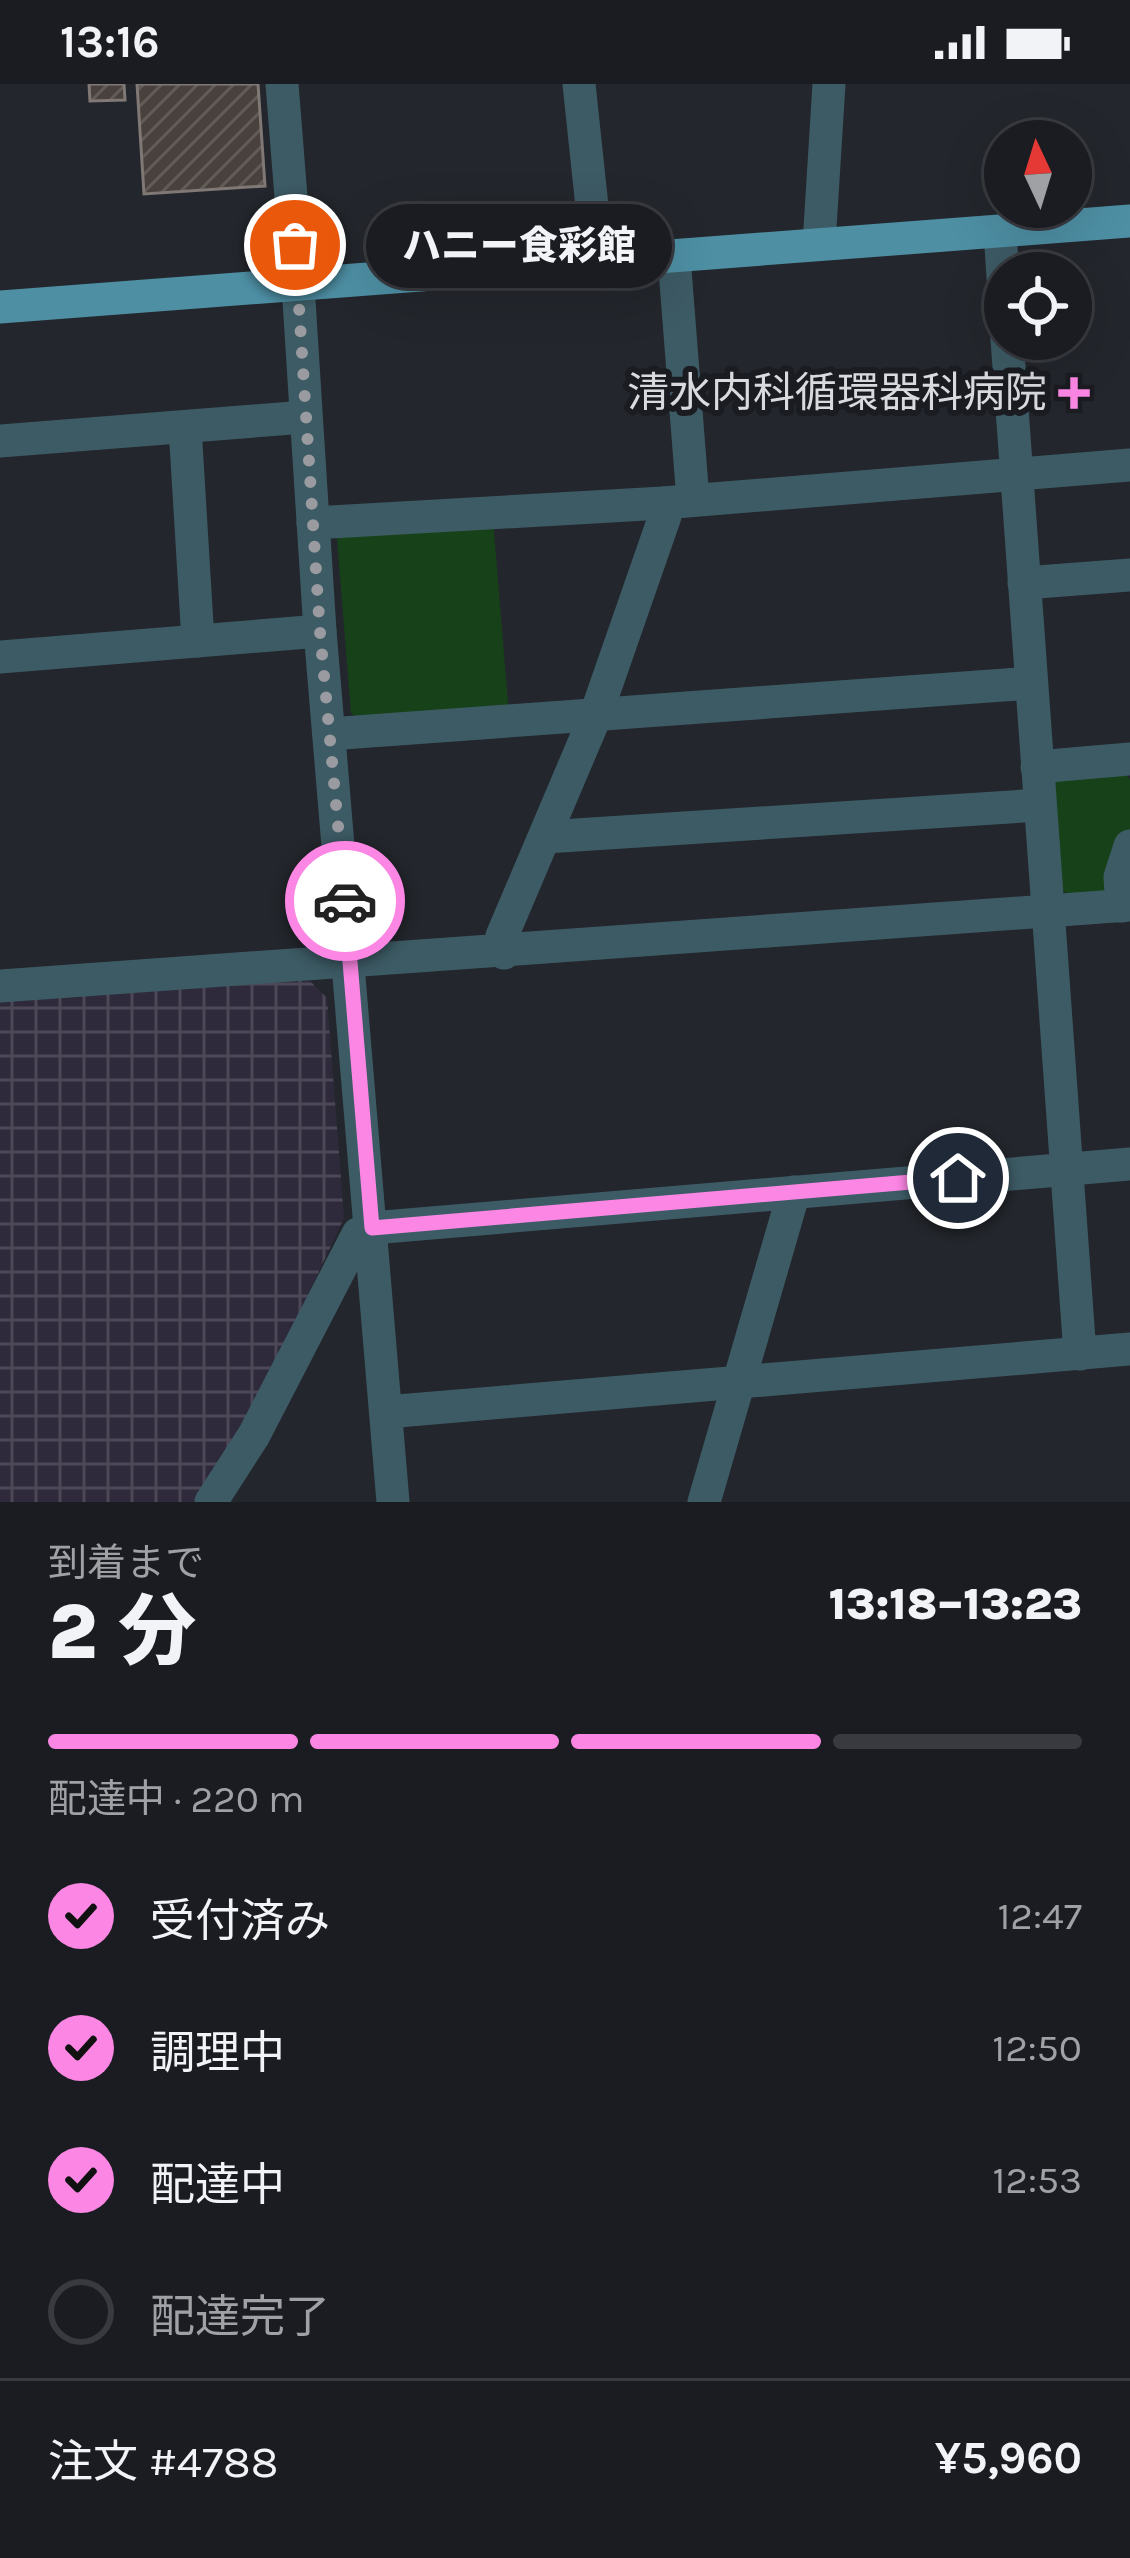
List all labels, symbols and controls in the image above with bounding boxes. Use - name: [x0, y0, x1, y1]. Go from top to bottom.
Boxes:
- text: 13:16: [60, 16, 160, 68]
- north arrow: [984, 120, 1092, 228]
- map controls: [984, 120, 1092, 360]
- pin: [244, 194, 346, 296]
- callout: ハニー食彩館: [367, 203, 673, 287]
- icon: bag: [262, 212, 328, 278]
- text: ハニー食彩館: [402, 223, 636, 269]
- button: locate: [984, 252, 1092, 360]
- place label: 清水内科循環器科病院: [627, 368, 1047, 418]
- marker: 清水内科循環器科病院: [1058, 377, 1090, 409]
- courier: [285, 841, 405, 961]
- icon: car: [312, 868, 378, 934]
- pin: [907, 1127, 1009, 1229]
- icon: home: [925, 1145, 991, 1211]
- text: 到着まで: [48, 1540, 204, 1586]
- text: 13:18–13:23: [829, 1578, 1082, 1630]
- text: 2 分: [48, 1586, 196, 1678]
- text: 配達中 · 220 m: [48, 1776, 305, 1822]
- icon: check: [48, 1883, 114, 1949]
- text: 12:47: [997, 1893, 1082, 1939]
- text: 受付済み: [150, 1895, 330, 1947]
- icon: check: [48, 2015, 114, 2081]
- text: 12:50: [992, 2025, 1082, 2071]
- text: 調理中: [150, 2027, 285, 2079]
- icon: check: [48, 2147, 114, 2213]
- text: 12:53: [992, 2157, 1082, 2203]
- text: 配達中: [150, 2159, 285, 2211]
- text: 配達完了: [150, 2291, 330, 2343]
- text: ¥5,960: [935, 2432, 1082, 2484]
- text: 注文 #4788: [48, 2436, 278, 2488]

